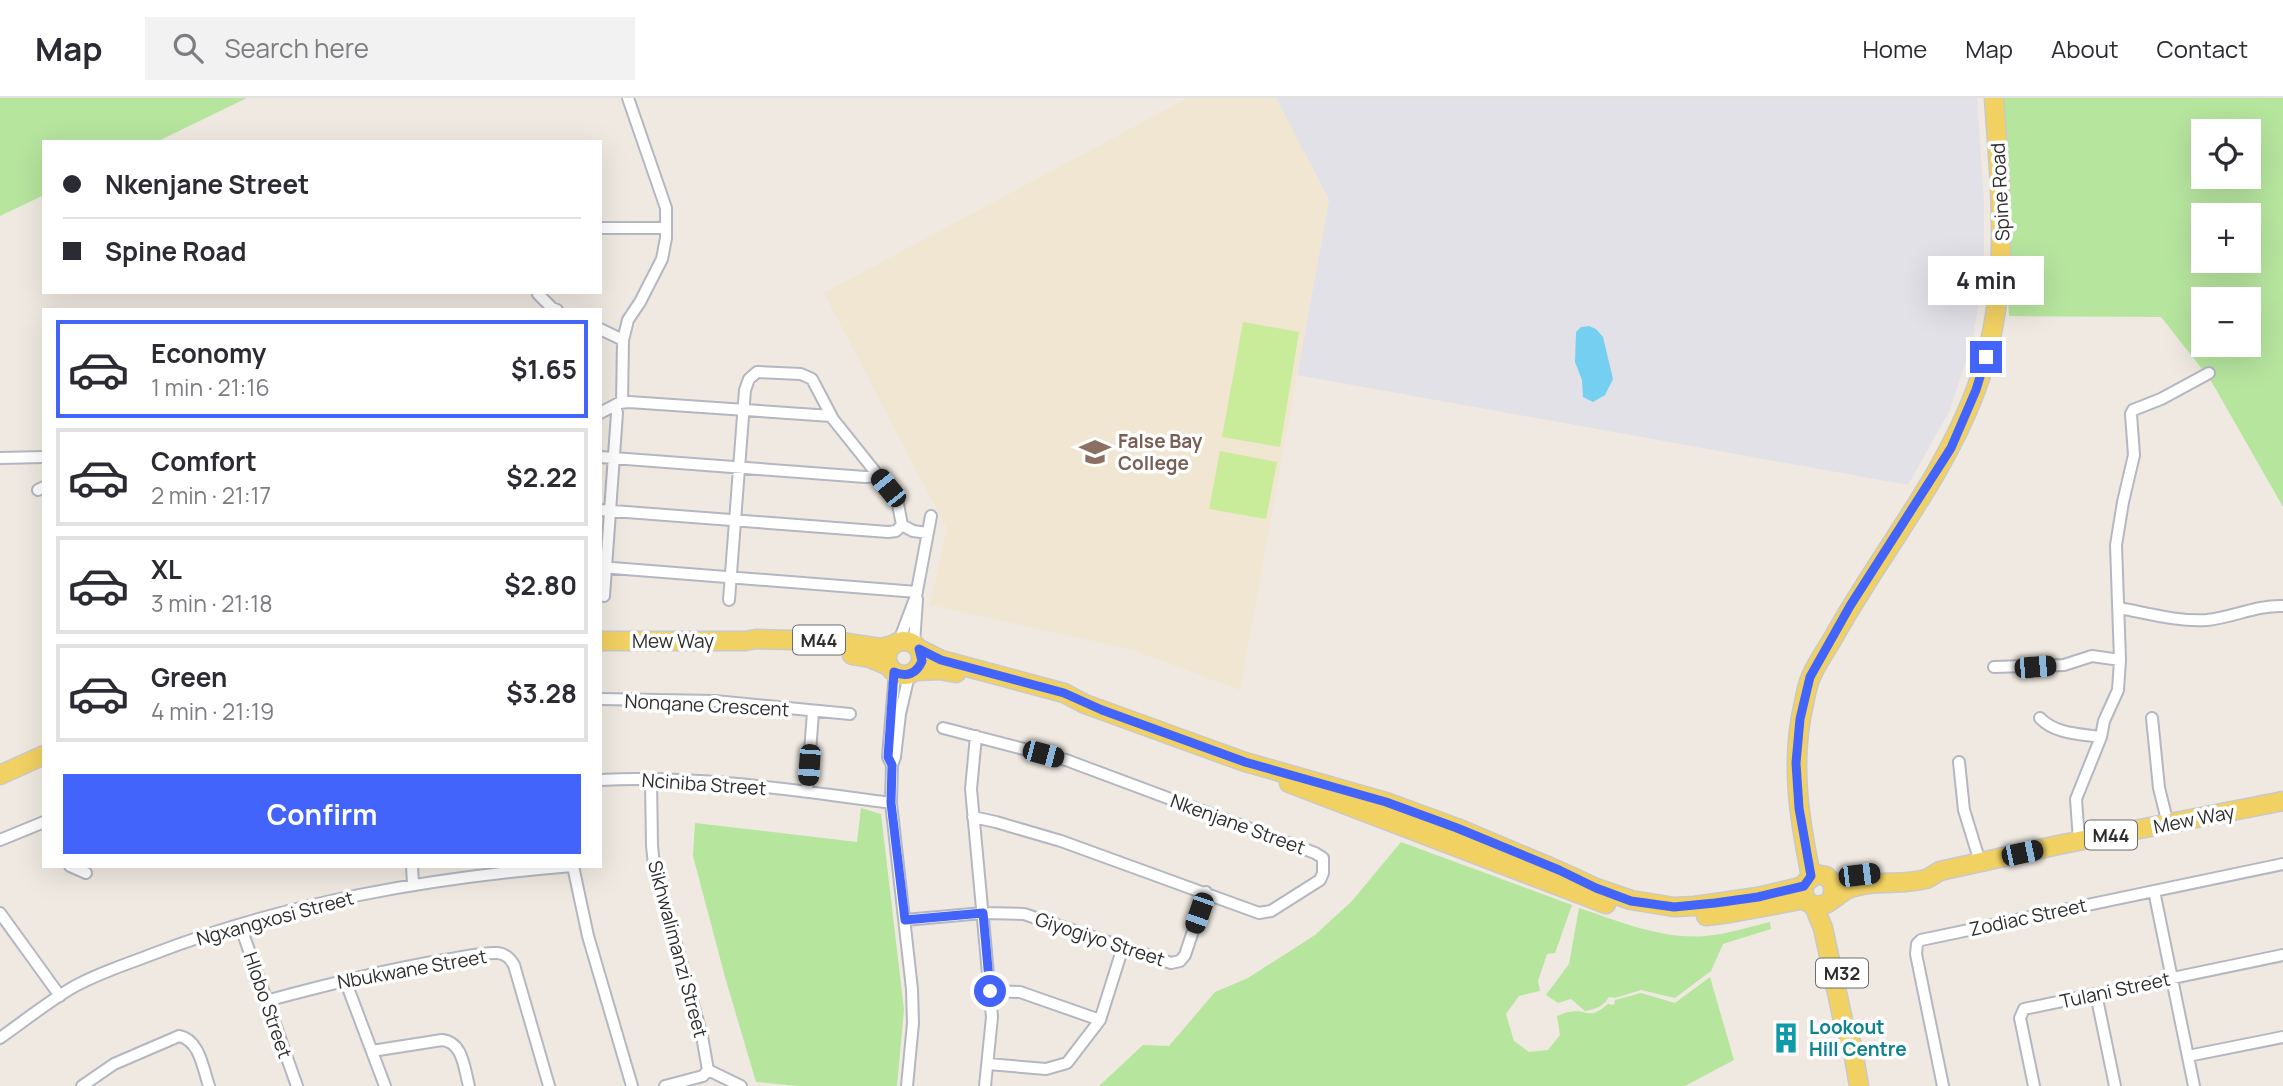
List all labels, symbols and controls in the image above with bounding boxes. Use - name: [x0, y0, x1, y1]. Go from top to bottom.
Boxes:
- search box: [145, 17, 635, 80]
- text: Map: [35, 26, 103, 71]
- icon: search: [169, 29, 207, 67]
- text: Search here: [225, 30, 369, 66]
- text: Home: [1862, 32, 1927, 65]
- text: Map: [1965, 32, 2013, 65]
- text: About: [2051, 32, 2119, 65]
- text: Contact: [2157, 32, 2248, 65]
- map controls: [2191, 119, 2261, 357]
- button: locate: [2191, 119, 2261, 189]
- street label: Spine Road: [1984, 142, 2016, 242]
- text: Nkenjane Street: [105, 166, 309, 202]
- button: +: [2191, 203, 2261, 273]
- text: Spine Road: [105, 233, 247, 269]
- callout: 4 min: [1928, 256, 2044, 304]
- text: 4 min: [1956, 264, 2016, 296]
- button: −: [2191, 287, 2261, 357]
- text: Economy: [151, 335, 266, 371]
- icon: car: [67, 338, 130, 401]
- route end: [1970, 341, 2002, 373]
- text: $1.65: [511, 351, 577, 387]
- text: 1 min · 21:16: [151, 371, 270, 403]
- place label: False Bay College: [1118, 428, 1203, 476]
- school or university icon: False Bay College: [1078, 435, 1112, 469]
- text: Comfort: [151, 443, 257, 479]
- icon: car: [67, 446, 130, 509]
- text: $2.22: [506, 459, 577, 495]
- car: [867, 465, 910, 511]
- text: 2 min · 21:17: [151, 479, 271, 511]
- text: XL: [151, 551, 182, 587]
- icon: car: [67, 554, 130, 617]
- text: $2.80: [504, 567, 577, 603]
- text: 3 min · 21:18: [151, 587, 273, 619]
- road number: M44: [793, 626, 845, 654]
- street label: Mew Way: [632, 628, 714, 654]
- car: [2014, 655, 2057, 679]
- text: Green: [151, 659, 227, 695]
- icon: car: [67, 662, 130, 725]
- text: $3.28: [506, 675, 577, 711]
- street label: Nonqane Crescent: [624, 688, 790, 722]
- text: 4 min · 21:19: [151, 695, 274, 727]
- car: [1020, 738, 1067, 770]
- car: [798, 743, 821, 787]
- street label: Nciniba Street: [641, 767, 767, 801]
- button: Confirm: [63, 774, 581, 854]
- street label: Nkenjane Street: [1167, 788, 1309, 860]
- street label: Mew Way: [2151, 798, 2237, 840]
- road number: M44: [2085, 820, 2137, 850]
- car: [2000, 838, 2045, 868]
- street label: Sikhwalimanzi Street: [642, 858, 714, 1040]
- car: [1837, 862, 1882, 888]
- street label: Ngxangxosi Street: [194, 885, 356, 951]
- car: [1183, 890, 1216, 936]
- street label: Zodiac Street: [1967, 892, 2089, 942]
- street label: Giyogiyo Street: [1032, 906, 1168, 972]
- street label: Nbukwane Street: [335, 943, 489, 995]
- street label: Hlobo Street: [238, 948, 298, 1062]
- road number: M32: [1816, 958, 1868, 988]
- street label: Tulani Street: [2058, 966, 2172, 1014]
- route start: [974, 975, 1006, 1007]
- place label: Lookout Hill Centre: [1809, 1014, 1907, 1062]
- building icon: Lookout Hill Centre: [1769, 1021, 1803, 1055]

